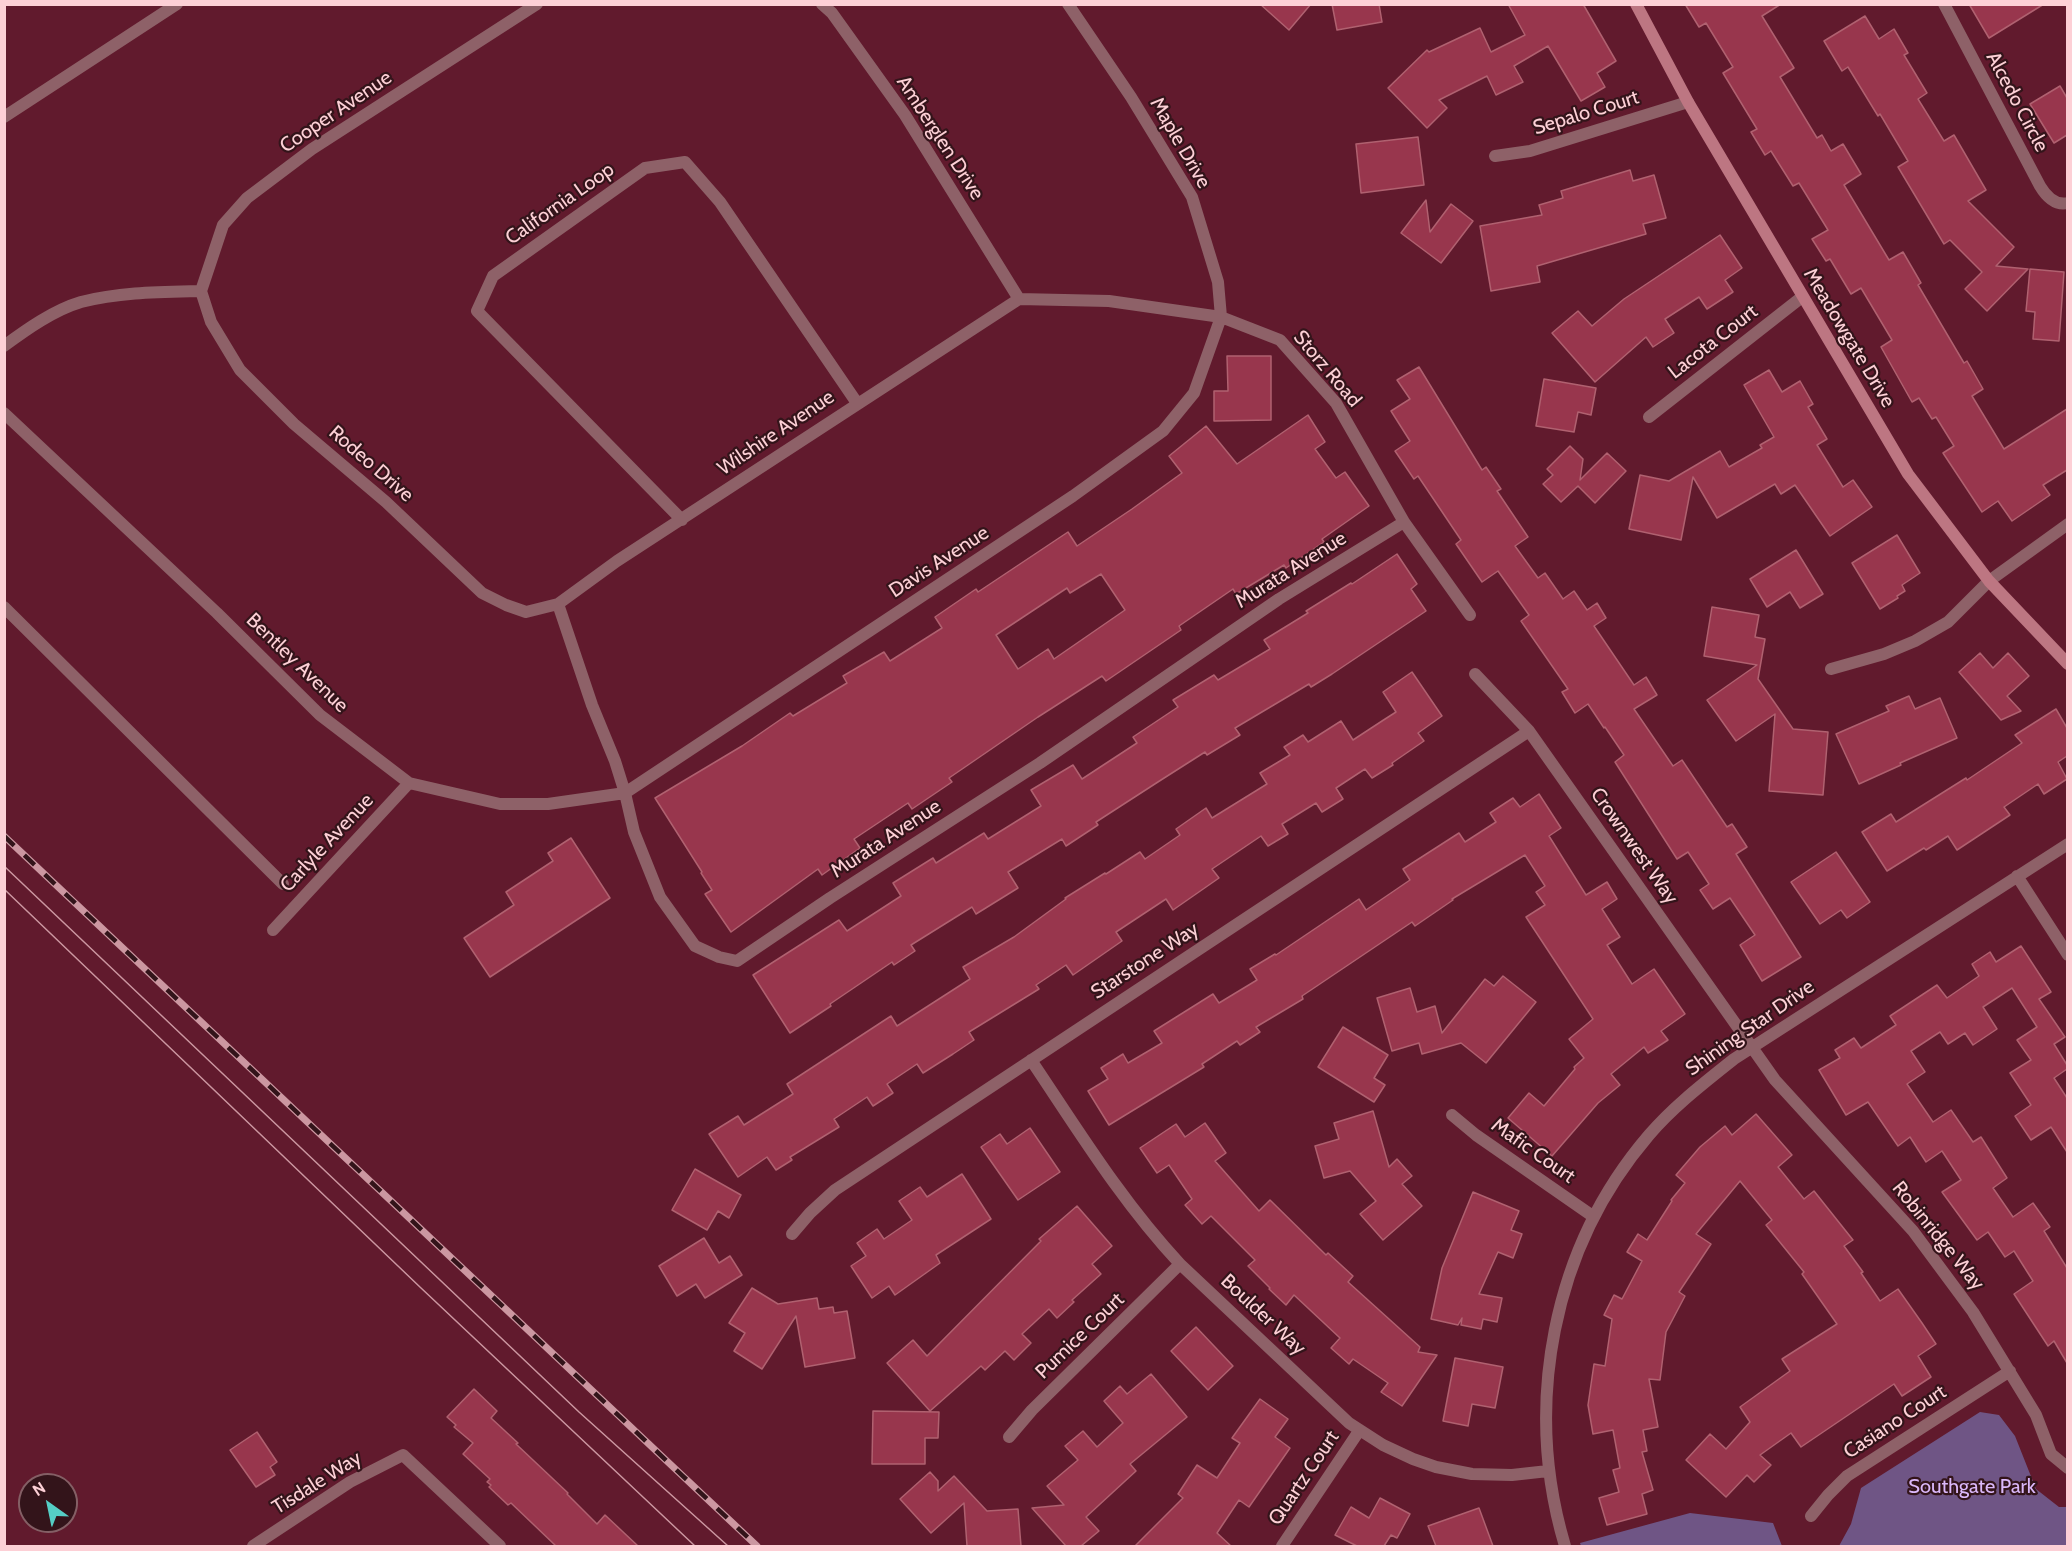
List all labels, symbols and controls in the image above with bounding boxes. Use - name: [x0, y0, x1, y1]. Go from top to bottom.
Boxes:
- street label: Alcedo Circle: [1981, 48, 2053, 156]
- street label: Cooper Avenue: [276, 66, 396, 158]
- street label: Amberglen Drive: [891, 72, 989, 204]
- street label: Sepalo Court: [1530, 86, 1642, 140]
- street label: Maple Drive: [1144, 93, 1216, 193]
- street label: California Loop: [501, 158, 619, 250]
- street label: Meadowgate Drive: [1798, 264, 1900, 412]
- street label: Lacota Court: [1664, 300, 1762, 384]
- street label: Storz Road: [1288, 326, 1366, 412]
- street label: Wilshire Avenue: [713, 385, 839, 481]
- street label: Rodeo Drive: [324, 421, 418, 507]
- street label: Davis Avenue: [885, 521, 993, 603]
- street label: Murata Avenue: [1231, 526, 1351, 614]
- street label: Bentley Avenue: [241, 608, 353, 718]
- street label: Crownwest Way: [1585, 783, 1683, 909]
- street label: Carlyle Avenue: [275, 789, 379, 897]
- street label: Murata Avenue: [826, 795, 946, 883]
- street label: Starstone Way: [1087, 917, 1203, 1005]
- street label: Shining Star Drive: [1681, 975, 1819, 1081]
- street label: Mafic Court: [1487, 1113, 1579, 1189]
- street label: Robinridge Way: [1887, 1177, 1989, 1295]
- street label: Boulder Way: [1215, 1270, 1311, 1360]
- street label: Pumice Court: [1031, 1288, 1129, 1384]
- street label: Casiano Court: [1839, 1380, 1951, 1464]
- street label: Quartz Court: [1264, 1426, 1344, 1530]
- street label: Tisdale Way: [268, 1446, 366, 1520]
- north arrow: [18, 1473, 78, 1533]
- park label: Southgate Park: [1908, 1475, 2036, 1499]
- text: N: [29, 1478, 49, 1500]

